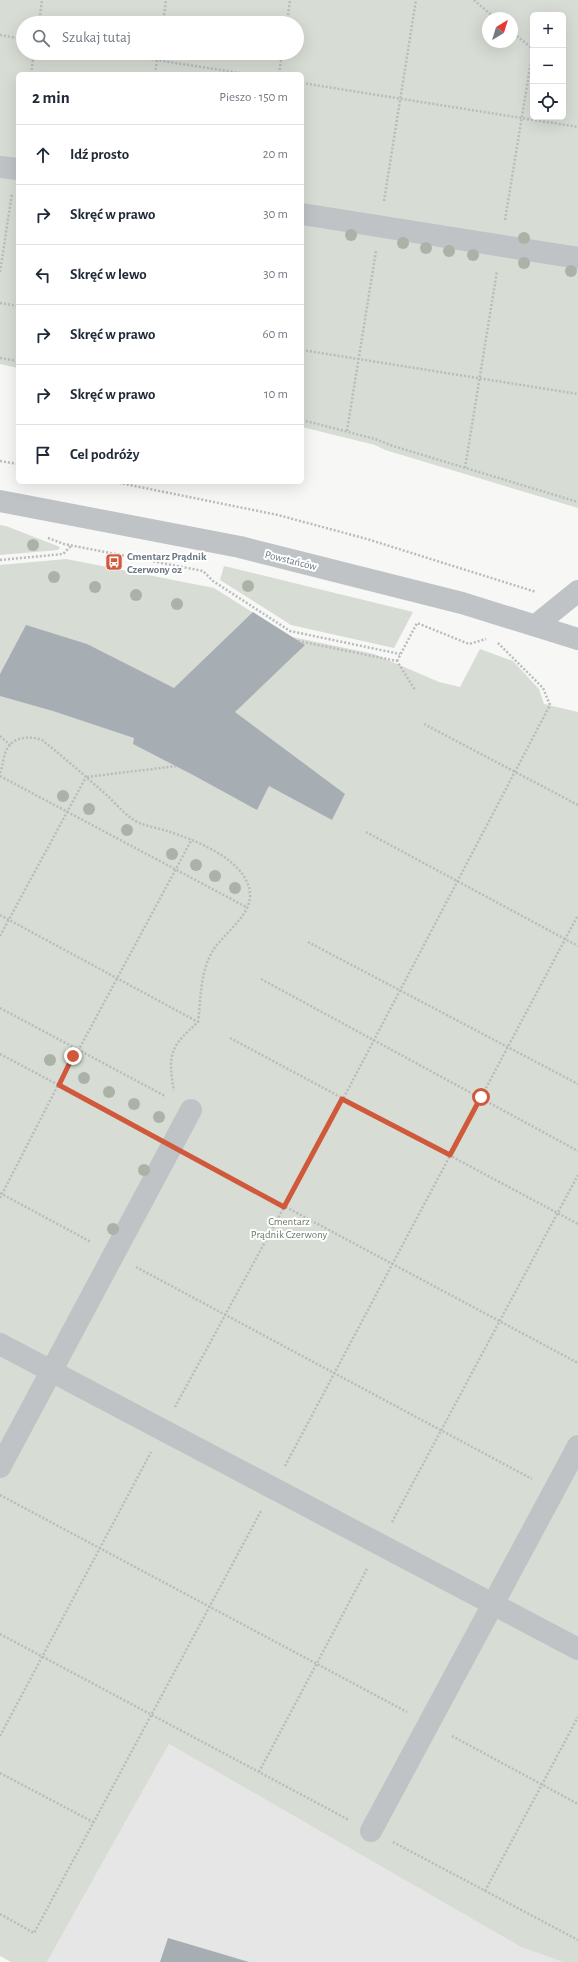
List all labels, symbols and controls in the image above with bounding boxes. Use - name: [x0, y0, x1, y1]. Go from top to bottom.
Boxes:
- north arrow: [482, 12, 518, 48]
- map controls: [530, 12, 566, 120]
- button: +: [530, 12, 566, 48]
- search box: [16, 16, 304, 60]
- icon: search: [30, 27, 52, 49]
- text: Szukaj tutaj: [62, 30, 131, 45]
- button: −: [530, 48, 566, 84]
- button: locate: [530, 84, 566, 120]
- text: 2 min: [32, 89, 70, 106]
- text: Pieszo · 150 m: [219, 91, 288, 104]
- icon: ahead: [32, 144, 54, 166]
- text: Idź prosto: [70, 147, 129, 162]
- text: 20 m: [263, 148, 288, 161]
- icon: right: [32, 204, 54, 226]
- text: Skręć w prawo: [70, 207, 155, 222]
- text: 30 m: [263, 208, 288, 221]
- icon: left: [32, 264, 54, 286]
- text: Skręć w lewo: [70, 267, 147, 282]
- text: 30 m: [263, 268, 288, 281]
- icon: right: [32, 324, 54, 346]
- text: Skręć w prawo: [70, 327, 155, 342]
- text: 60 m: [262, 328, 288, 341]
- icon: right: [32, 384, 54, 406]
- text: Skręć w prawo: [70, 387, 155, 402]
- text: 10 m: [264, 388, 288, 401]
- icon: arrive: [32, 444, 54, 466]
- text: Cel podróży: [70, 447, 139, 462]
- street label: Powstańców: [264, 549, 319, 572]
- place label: Cmentarz Prądnik Czerwony 02: [127, 551, 207, 575]
- bus stop icon: Cmentarz Prądnik Czerwony 02: [104, 552, 124, 572]
- route end: [64, 1047, 82, 1065]
- route start: [472, 1088, 490, 1106]
- park label: Cmentarz Prądnik Czerwony: [251, 1216, 327, 1240]

